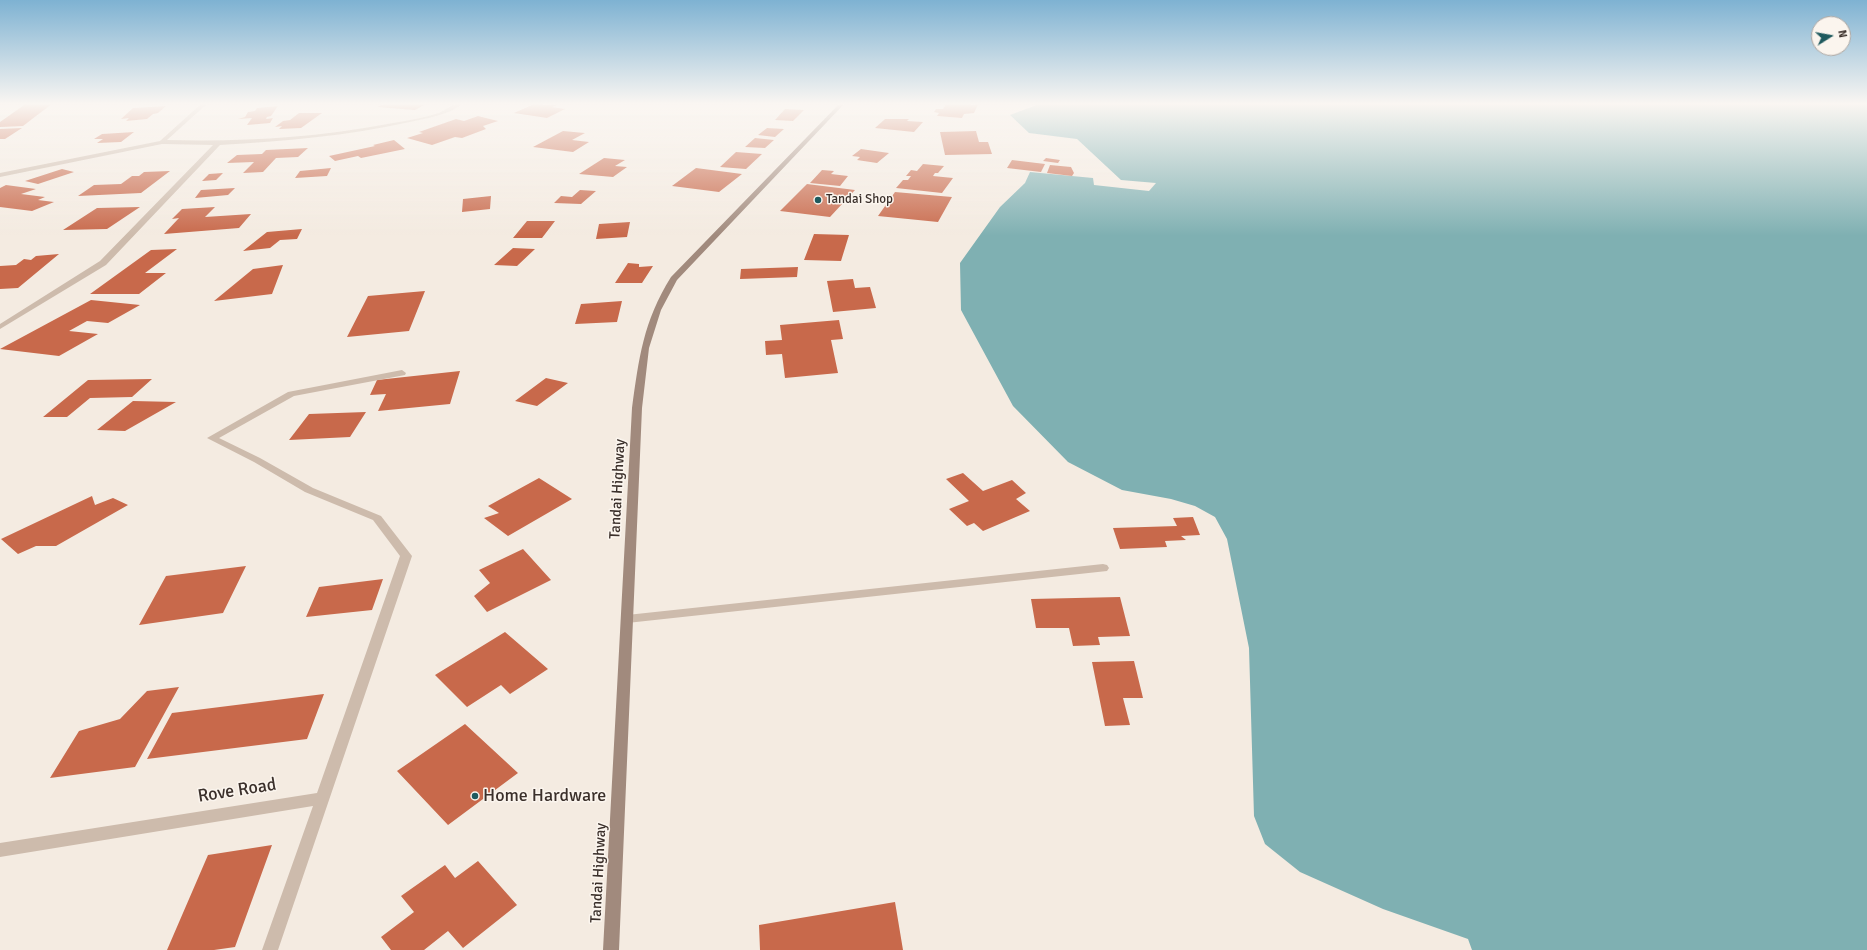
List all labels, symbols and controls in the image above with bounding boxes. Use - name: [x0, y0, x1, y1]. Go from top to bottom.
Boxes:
- north arrow: [1811, 16, 1851, 56]
- text: N: [1835, 29, 1849, 39]
- place label: Tandai Shop: [826, 192, 893, 208]
- marker: Tandai Shop: [813, 195, 823, 205]
- street label: Tandai Highway: [606, 439, 630, 539]
- street label: Rove Road: [196, 774, 278, 808]
- place label: Home Hardware: [483, 785, 606, 807]
- marker: Home Hardware: [470, 791, 480, 801]
- street label: Tandai Highway: [587, 823, 611, 923]

